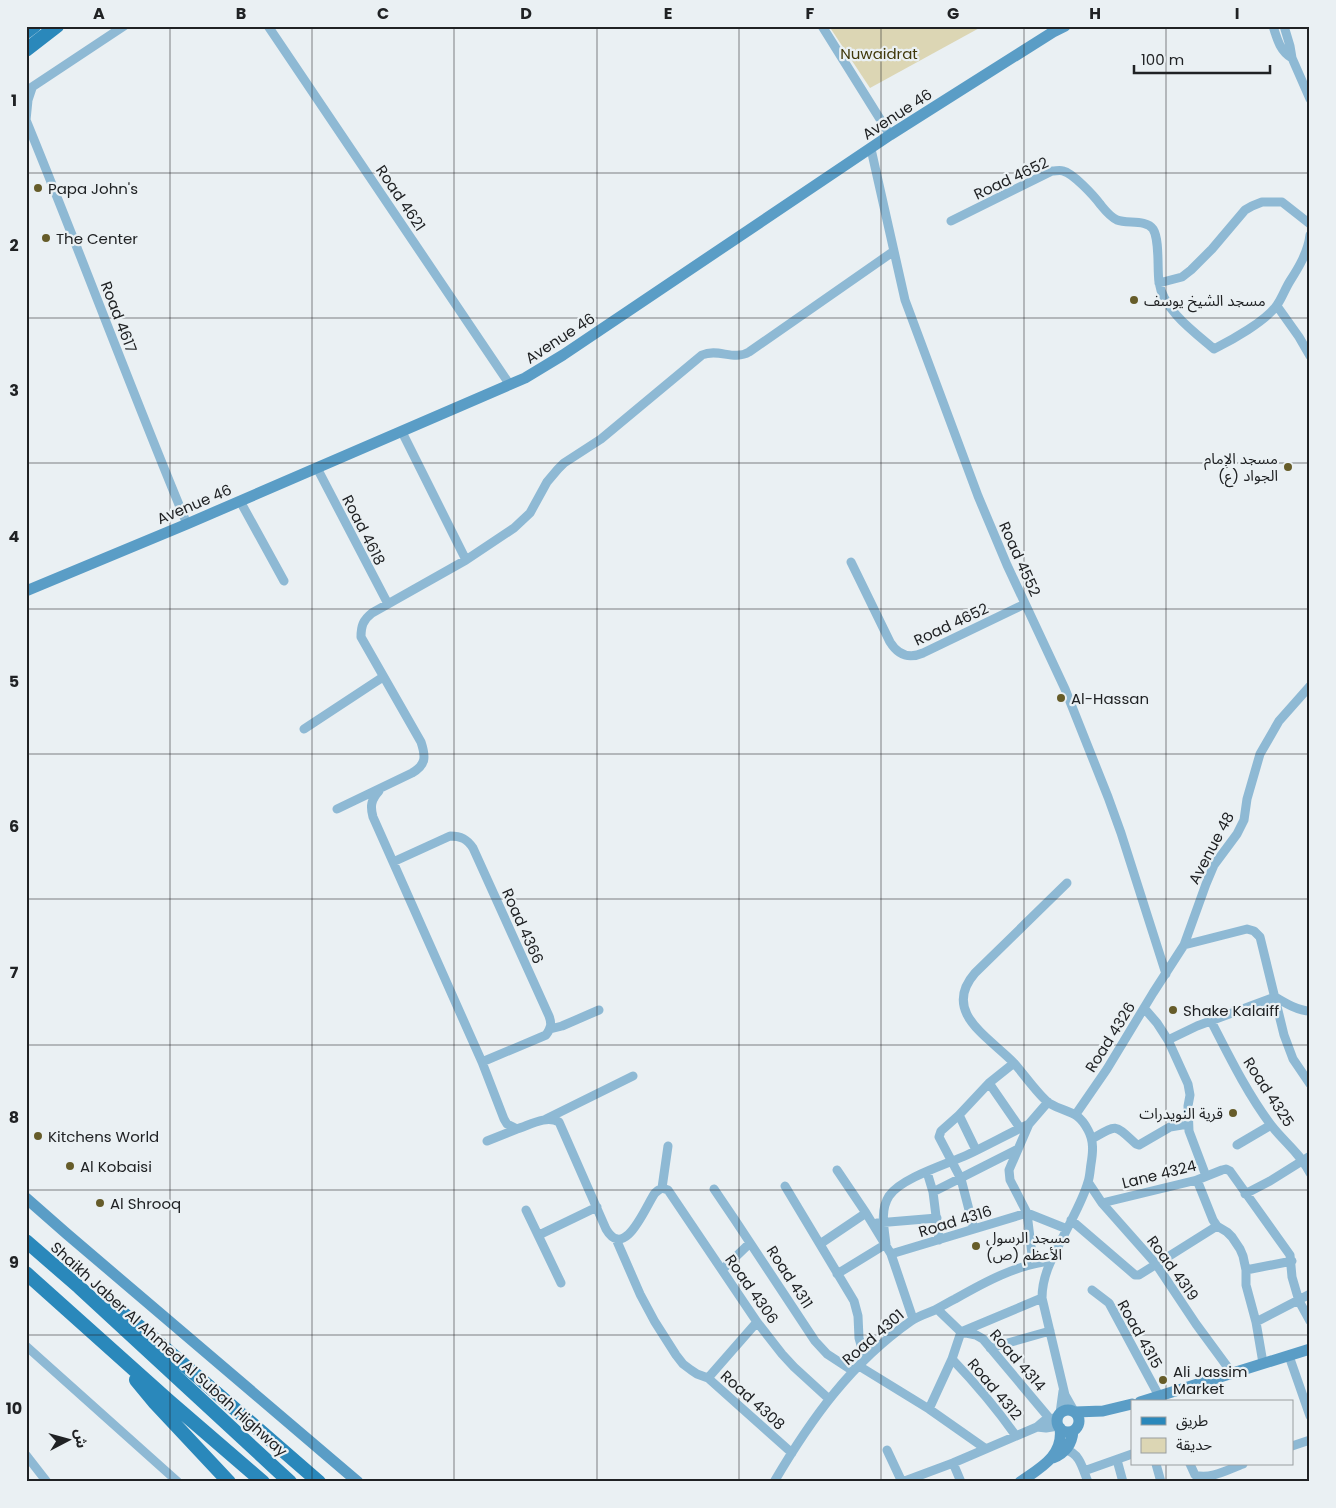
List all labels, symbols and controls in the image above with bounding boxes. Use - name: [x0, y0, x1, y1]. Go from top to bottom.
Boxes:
- text: A: [93, 2, 105, 25]
- text: B: [236, 2, 246, 25]
- text: C: [377, 2, 389, 25]
- text: D: [520, 2, 532, 25]
- text: E: [664, 2, 672, 25]
- text: F: [806, 2, 815, 25]
- text: G: [947, 2, 959, 25]
- text: H: [1089, 2, 1101, 25]
- text: I: [1235, 2, 1239, 25]
- scale bar: [1134, 42, 1270, 74]
- park label: Nuwaidrat: [840, 43, 918, 64]
- text: 100 m: [1141, 49, 1184, 70]
- street label: Avenue 46: [858, 84, 936, 144]
- text: 1: [11, 89, 17, 112]
- street label: Road 4652: [970, 152, 1052, 204]
- street label: Road 4621: [371, 161, 431, 235]
- place label: Papa John's: [48, 178, 138, 199]
- marker: Papa John's: [32, 182, 44, 194]
- place label: The Center: [56, 228, 138, 249]
- marker: The Center: [40, 232, 52, 244]
- text: 2: [9, 234, 19, 257]
- street label: Road 4617: [96, 278, 142, 356]
- place label: مسجد الشيخ يوسف: [1144, 290, 1266, 313]
- marker: مسجد الشيخ يوسف: [1128, 294, 1140, 306]
- street label: Avenue 46: [521, 308, 599, 368]
- text: 3: [9, 379, 19, 402]
- place label: مسجد الإمام الجواد (ع): [1204, 448, 1278, 488]
- marker: مسجد الإمام الجواد (ع): [1282, 461, 1294, 473]
- street label: Avenue 46: [153, 479, 235, 529]
- street label: Road 4618: [337, 491, 391, 569]
- street label: Road 4552: [994, 518, 1046, 600]
- text: 4: [9, 525, 20, 548]
- street label: Road 4652: [910, 598, 992, 650]
- text: 5: [9, 670, 19, 693]
- place label: Al-Hassan: [1071, 688, 1149, 709]
- marker: Al-Hassan: [1055, 692, 1067, 704]
- street label: Avenue 48: [1183, 808, 1239, 888]
- text: 6: [9, 815, 19, 838]
- street label: Road 4366: [497, 885, 549, 967]
- text: 7: [10, 961, 19, 984]
- street label: Road 4326: [1080, 998, 1140, 1076]
- place label: Shake Kalaiff: [1183, 1000, 1279, 1021]
- marker: Shake Kalaiff: [1167, 1004, 1179, 1016]
- street label: Road 4325: [1239, 1053, 1299, 1131]
- place label: قرية النويدرات: [1139, 1103, 1223, 1124]
- text: 8: [9, 1106, 19, 1129]
- marker: قرية النويدرات: [1227, 1107, 1239, 1119]
- place label: Kitchens World: [48, 1126, 159, 1147]
- marker: Kitchens World: [32, 1130, 44, 1142]
- street label: Lane 4324: [1120, 1155, 1198, 1193]
- place label: Al Kobaisi: [80, 1156, 152, 1177]
- marker: Al Kobaisi: [64, 1160, 76, 1172]
- place label: Al Shrooq: [110, 1193, 181, 1214]
- marker: Al Shrooq: [94, 1197, 106, 1209]
- street label: Road 4316: [916, 1200, 994, 1242]
- place label: مسجد الرسول الأعظم (ص): [986, 1227, 1070, 1266]
- street label: Road 4319: [1142, 1231, 1204, 1305]
- street label: Shaikh Jaber Al Ahmed Al Subah Highway: [46, 1237, 292, 1462]
- marker: مسجد الرسول الأعظم (ص): [970, 1240, 982, 1252]
- street label: Road 4311: [762, 1242, 818, 1312]
- street label: Road 4306: [720, 1250, 784, 1328]
- text: 9: [9, 1251, 19, 1274]
- street label: Road 4315: [1113, 1296, 1167, 1372]
- street label: Road 4301: [838, 1304, 908, 1370]
- street label: Road 4314: [985, 1325, 1051, 1395]
- street label: Road 4312: [963, 1354, 1027, 1424]
- place label: Ali Jassim Market: [1173, 1361, 1247, 1399]
- street label: Road 4308: [716, 1365, 790, 1435]
- marker: Ali Jassim Market: [1157, 1374, 1169, 1386]
- text: 10: [6, 1397, 22, 1420]
- legend: [1131, 1400, 1294, 1466]
- text: طريق: [1176, 1410, 1208, 1431]
- north arrow: [42, 1416, 92, 1466]
- text: ش: [70, 1428, 92, 1449]
- text: حديقة: [1176, 1434, 1212, 1455]

